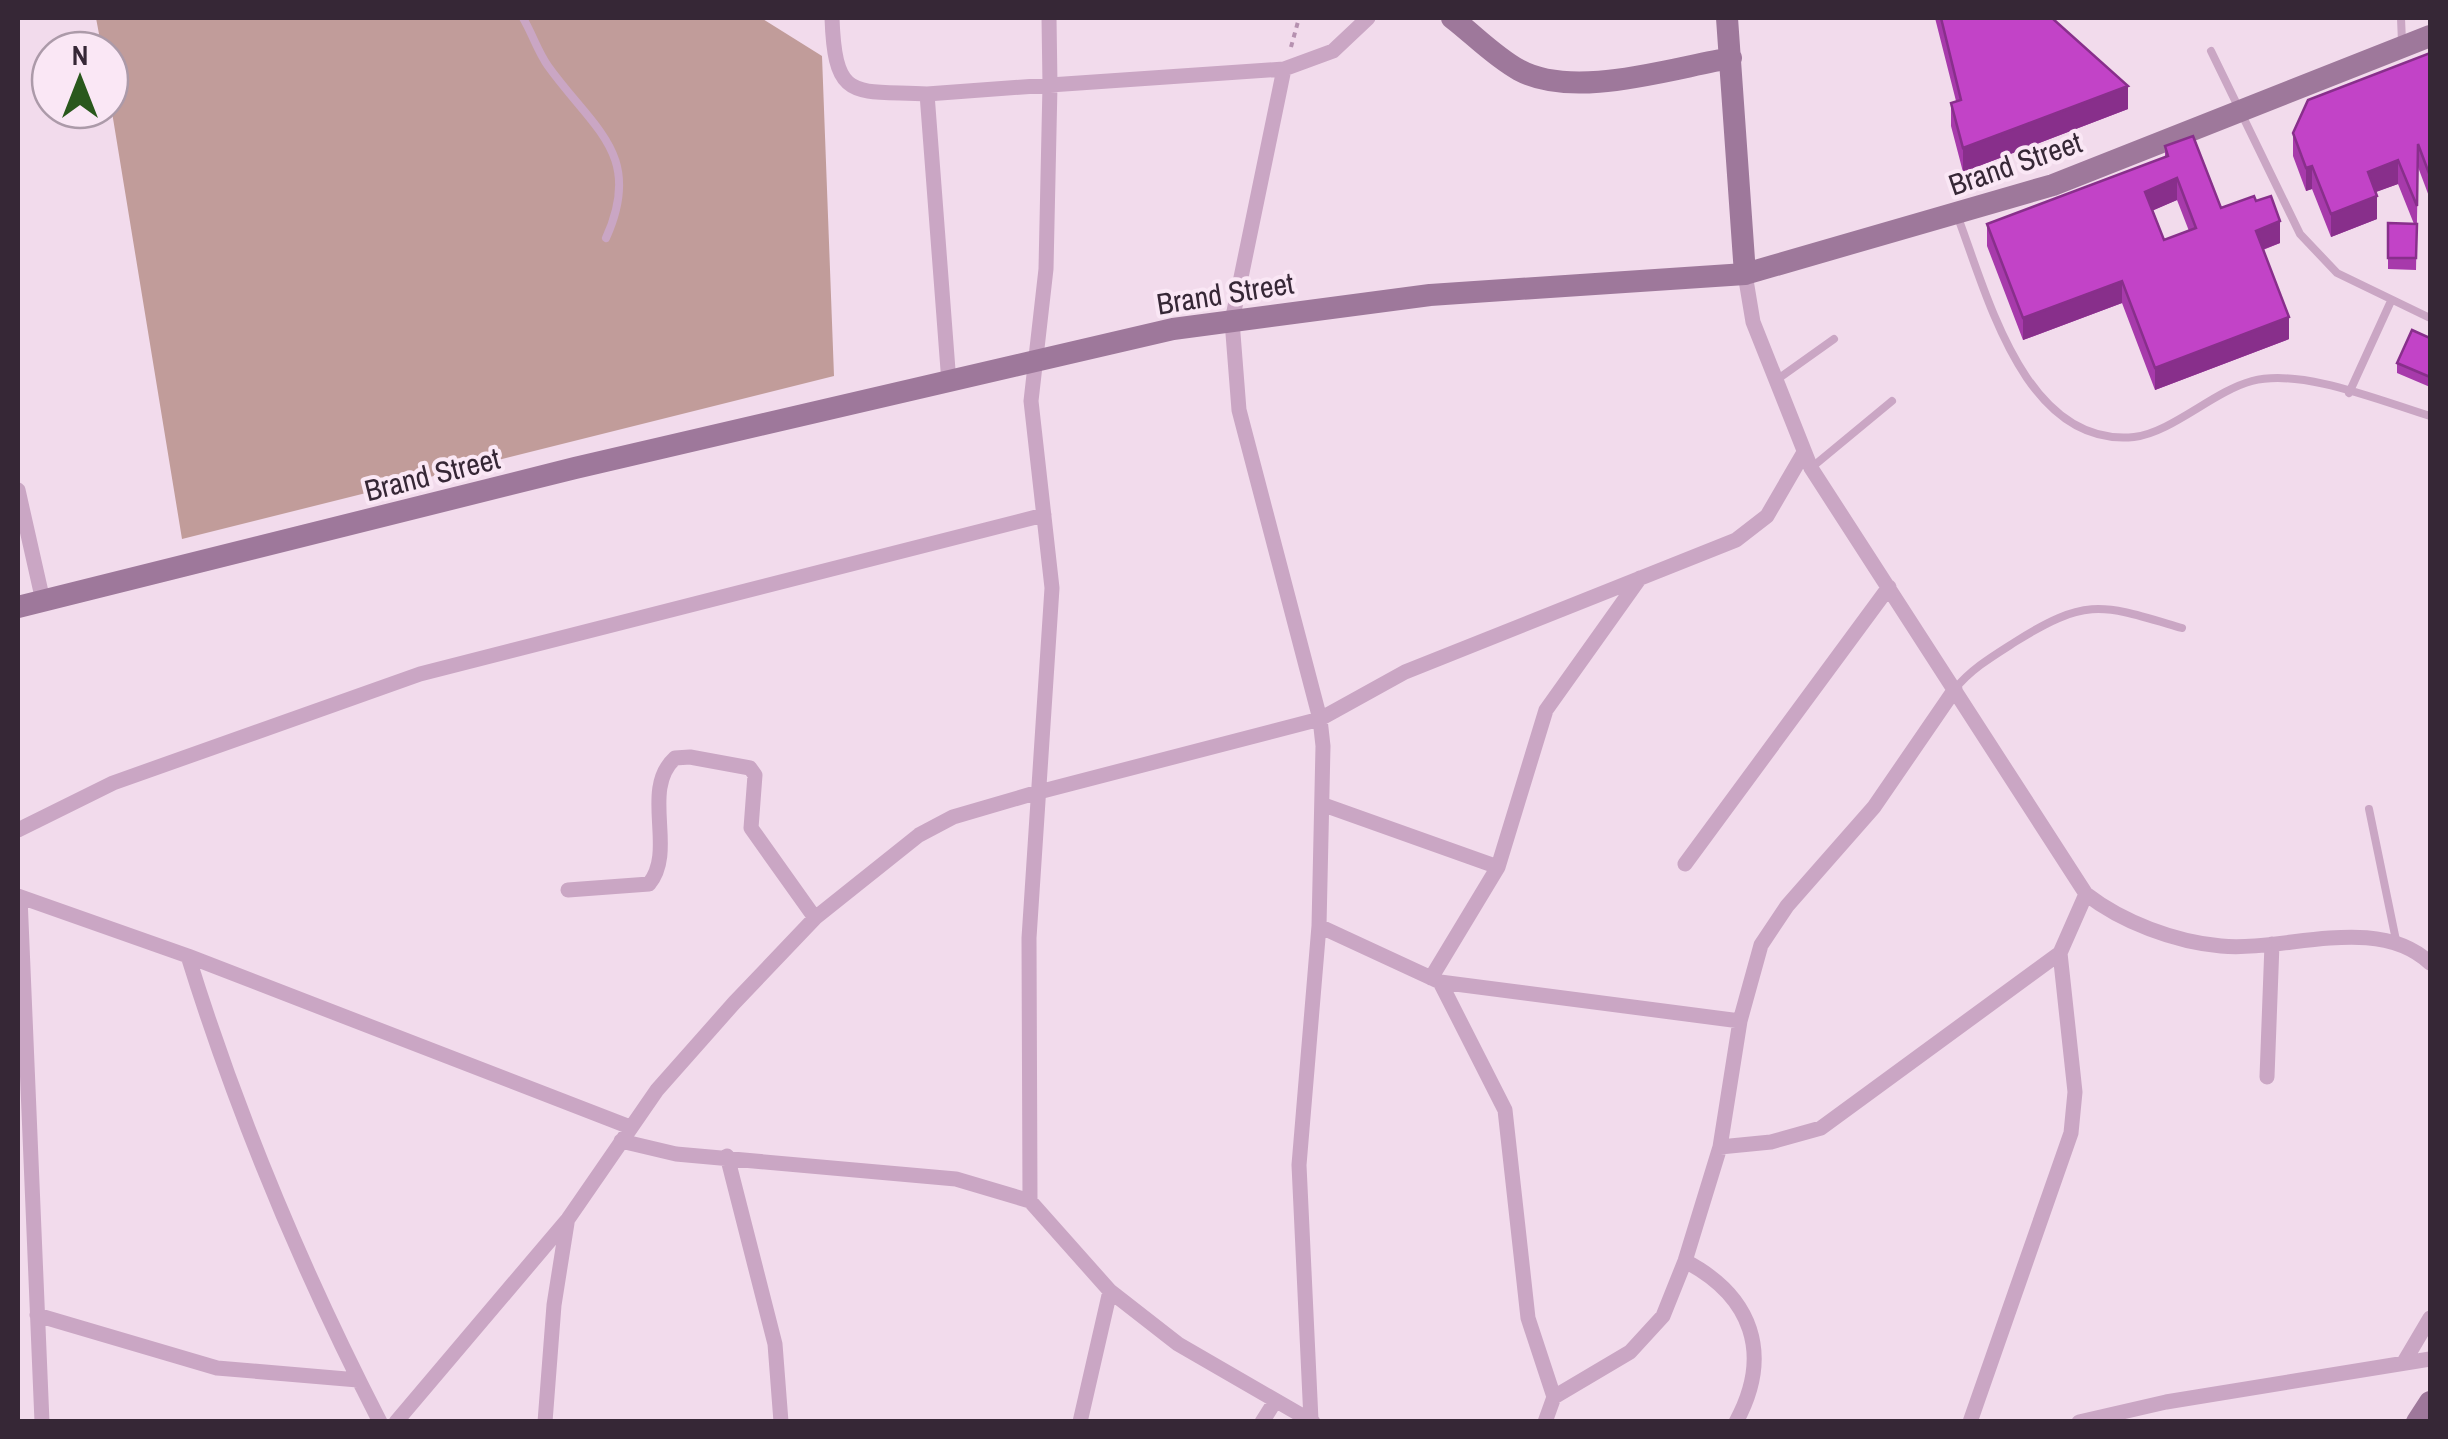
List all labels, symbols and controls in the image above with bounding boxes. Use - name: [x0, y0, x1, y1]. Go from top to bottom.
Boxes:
- north arrow: [30, 30, 130, 130]
- text: N: [72, 36, 88, 74]
- street label: Brand Street: [1943, 122, 2087, 204]
- street label: Brand Street: [1154, 262, 1296, 324]
- street label: Brand Street: [360, 438, 504, 510]

